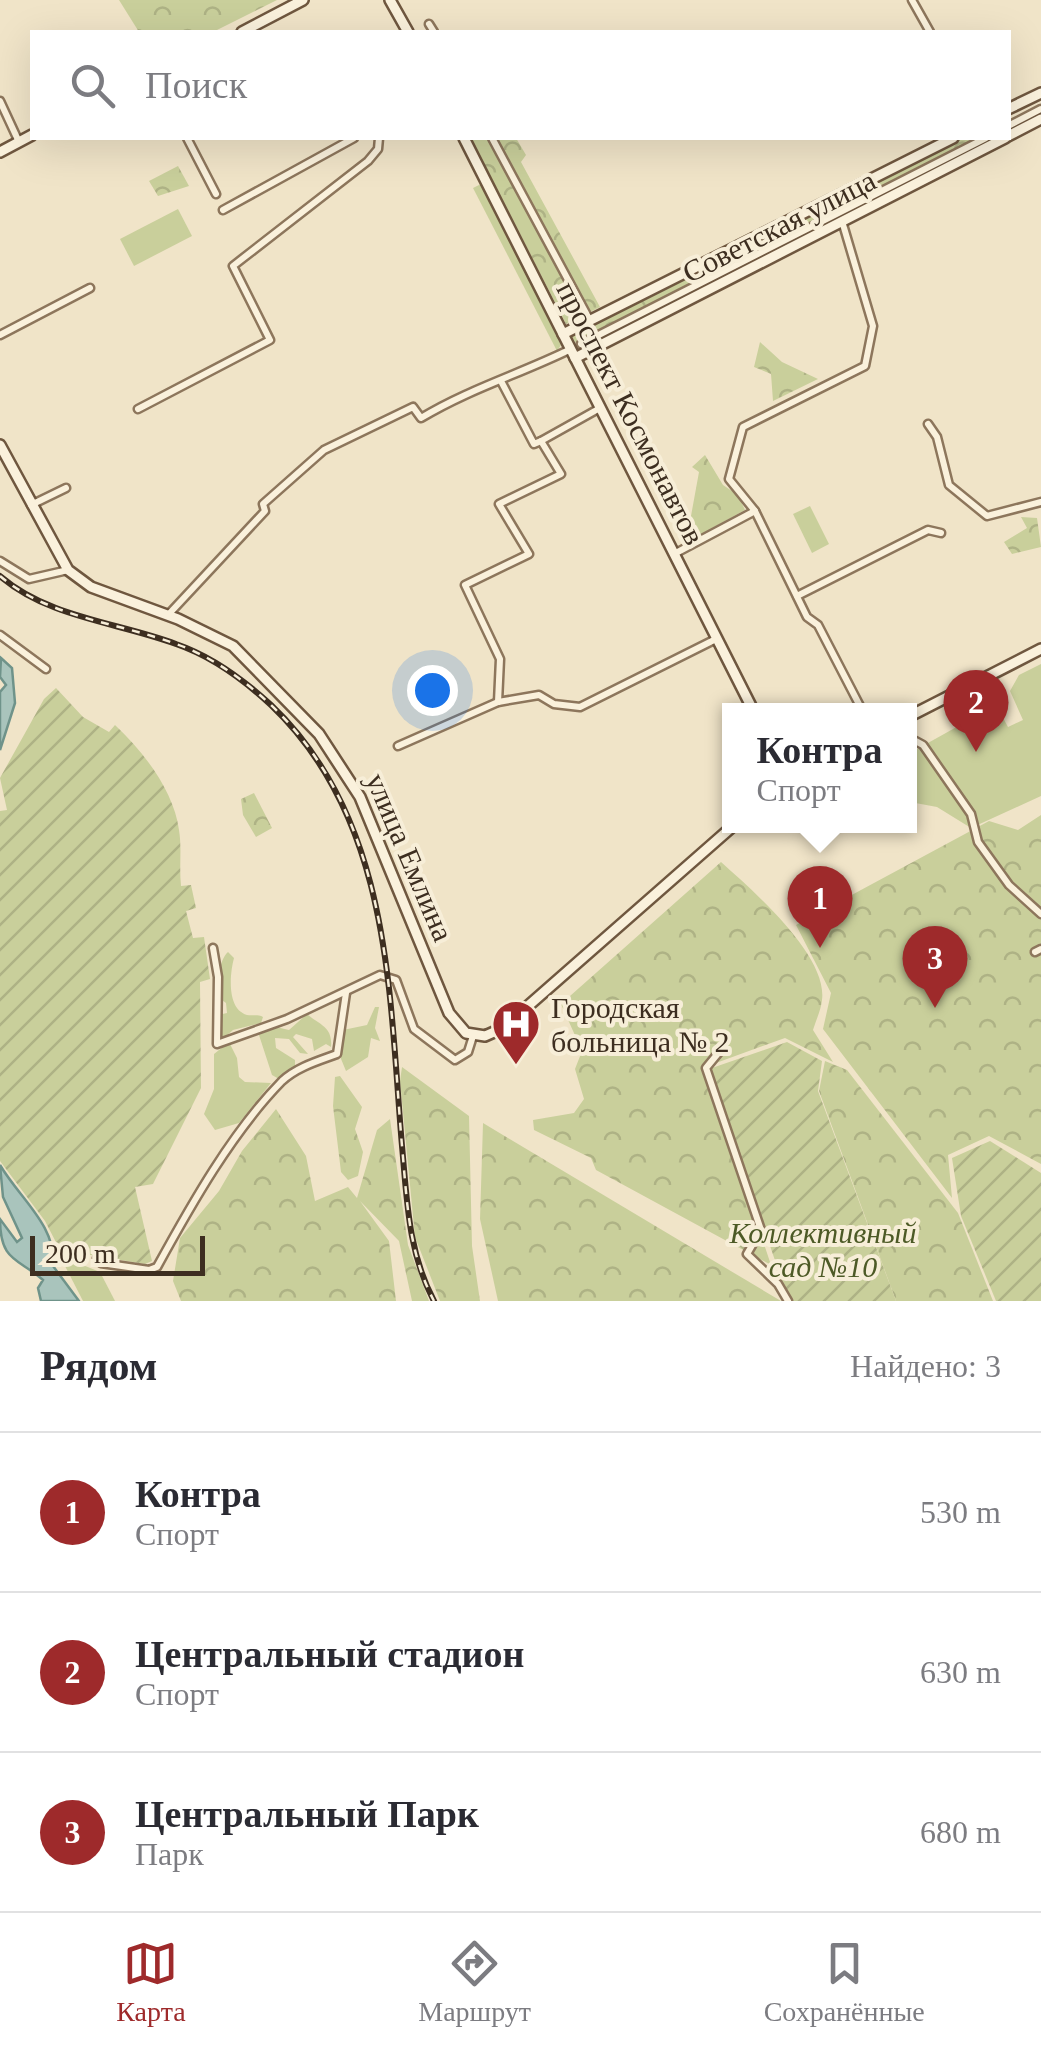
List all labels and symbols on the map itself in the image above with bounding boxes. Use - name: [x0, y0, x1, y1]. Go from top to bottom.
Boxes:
- street label: Советская улица: [677, 163, 881, 289]
- street label: проспект Космонавтов: [550, 276, 712, 550]
- your location: [407, 665, 458, 716]
- pin: 2: [944, 670, 1008, 752]
- street label: улица Емлина: [360, 768, 460, 946]
- pin: 1: [788, 866, 852, 948]
- pin: 3: [902, 926, 968, 1008]
- place label: Городская больница № 2: [551, 991, 730, 1058]
- hospital icon: Городская больница № 2: [490, 998, 542, 1066]
- park label: Коллективный сад №10: [729, 1216, 916, 1283]
- scale bar: [30, 1231, 205, 1276]

